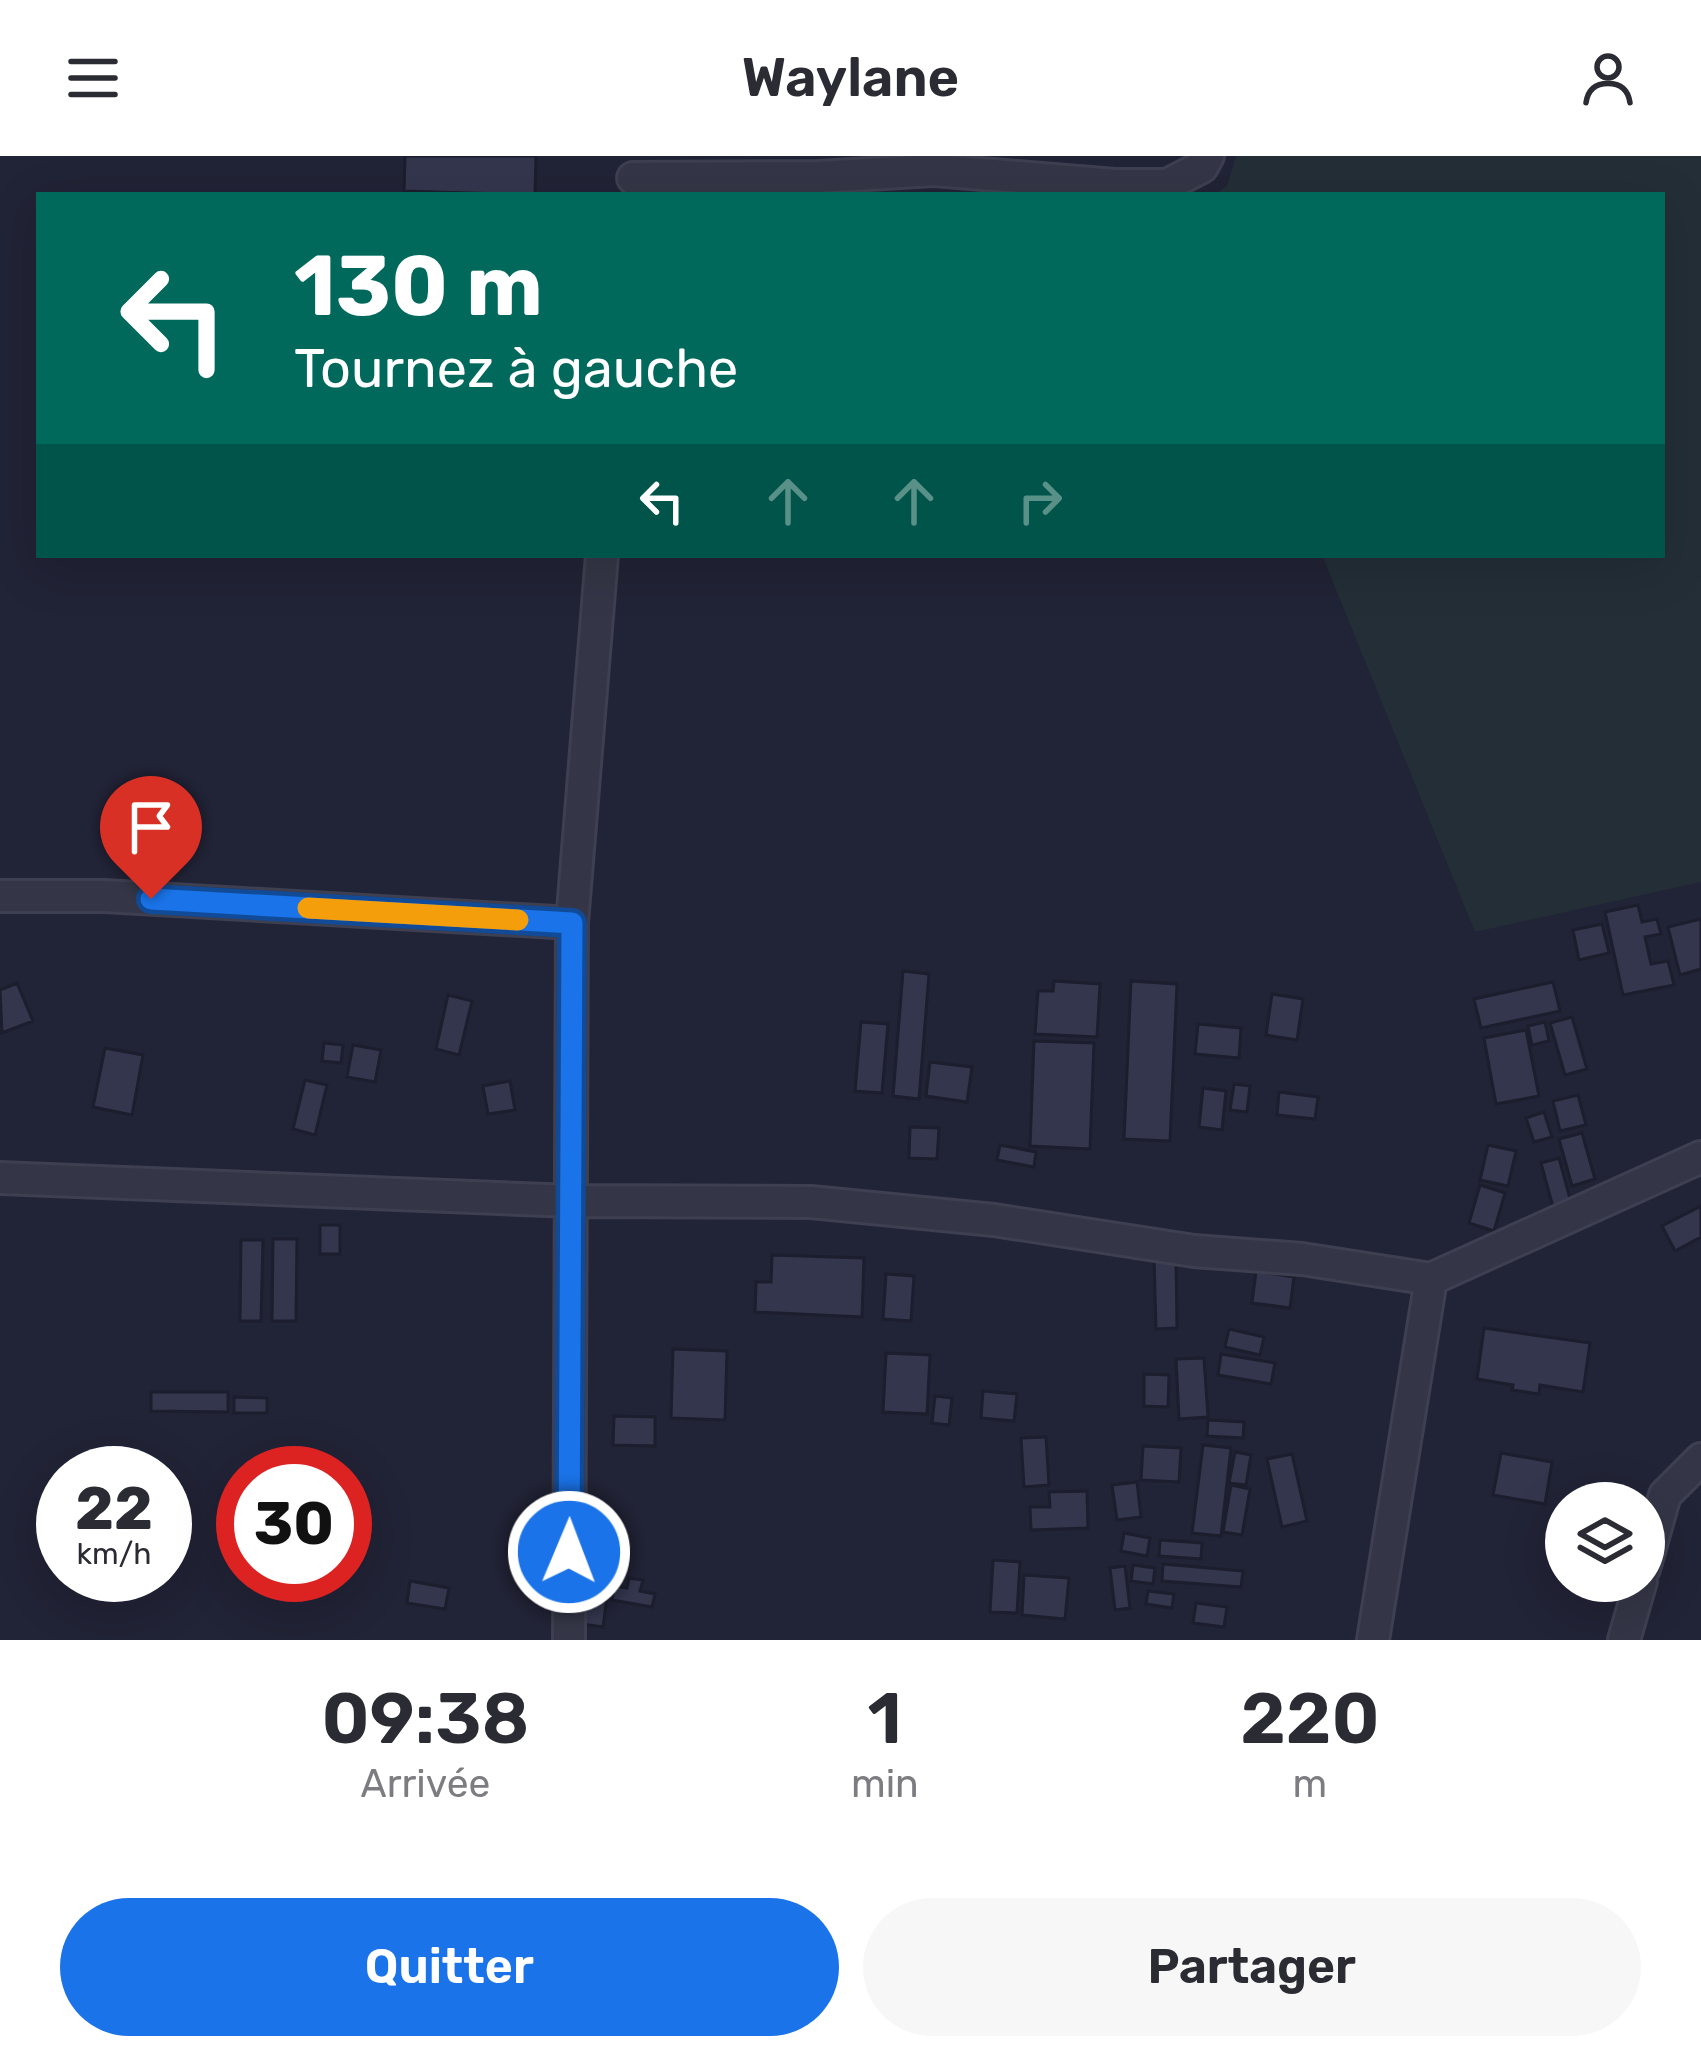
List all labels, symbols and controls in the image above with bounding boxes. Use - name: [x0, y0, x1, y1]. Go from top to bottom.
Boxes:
- icon: menu: [60, 45, 126, 111]
- icon: person: [1575, 45, 1641, 111]
- text: Waylane: [742, 46, 959, 110]
- text: 130 m: [294, 236, 543, 336]
- icon: left: [96, 240, 252, 396]
- text: Tournez à gauche: [294, 337, 738, 401]
- icon: left: [629, 468, 695, 534]
- icon: ahead: [755, 468, 821, 534]
- icon: ahead: [881, 468, 947, 534]
- icon: right: [1007, 468, 1073, 534]
- pin: [100, 776, 202, 899]
- icon: arrive: [118, 794, 184, 860]
- speed limit sign: 30: [216, 1446, 372, 1602]
- text: 22: [75, 1473, 153, 1544]
- map controls: [1545, 1482, 1665, 1602]
- button: layers: [1545, 1482, 1665, 1602]
- position arrow: [506, 1489, 632, 1615]
- text: km/h: [77, 1536, 151, 1572]
- text: 09:38: [321, 1676, 530, 1761]
- text: 1: [868, 1676, 902, 1761]
- text: 220: [1240, 1676, 1380, 1761]
- text: Arrivée: [361, 1761, 490, 1807]
- text: min: [851, 1761, 919, 1807]
- text: m: [1293, 1761, 1327, 1807]
- button: Quitter: [60, 1898, 839, 2036]
- button: Partager: [863, 1898, 1641, 2036]

